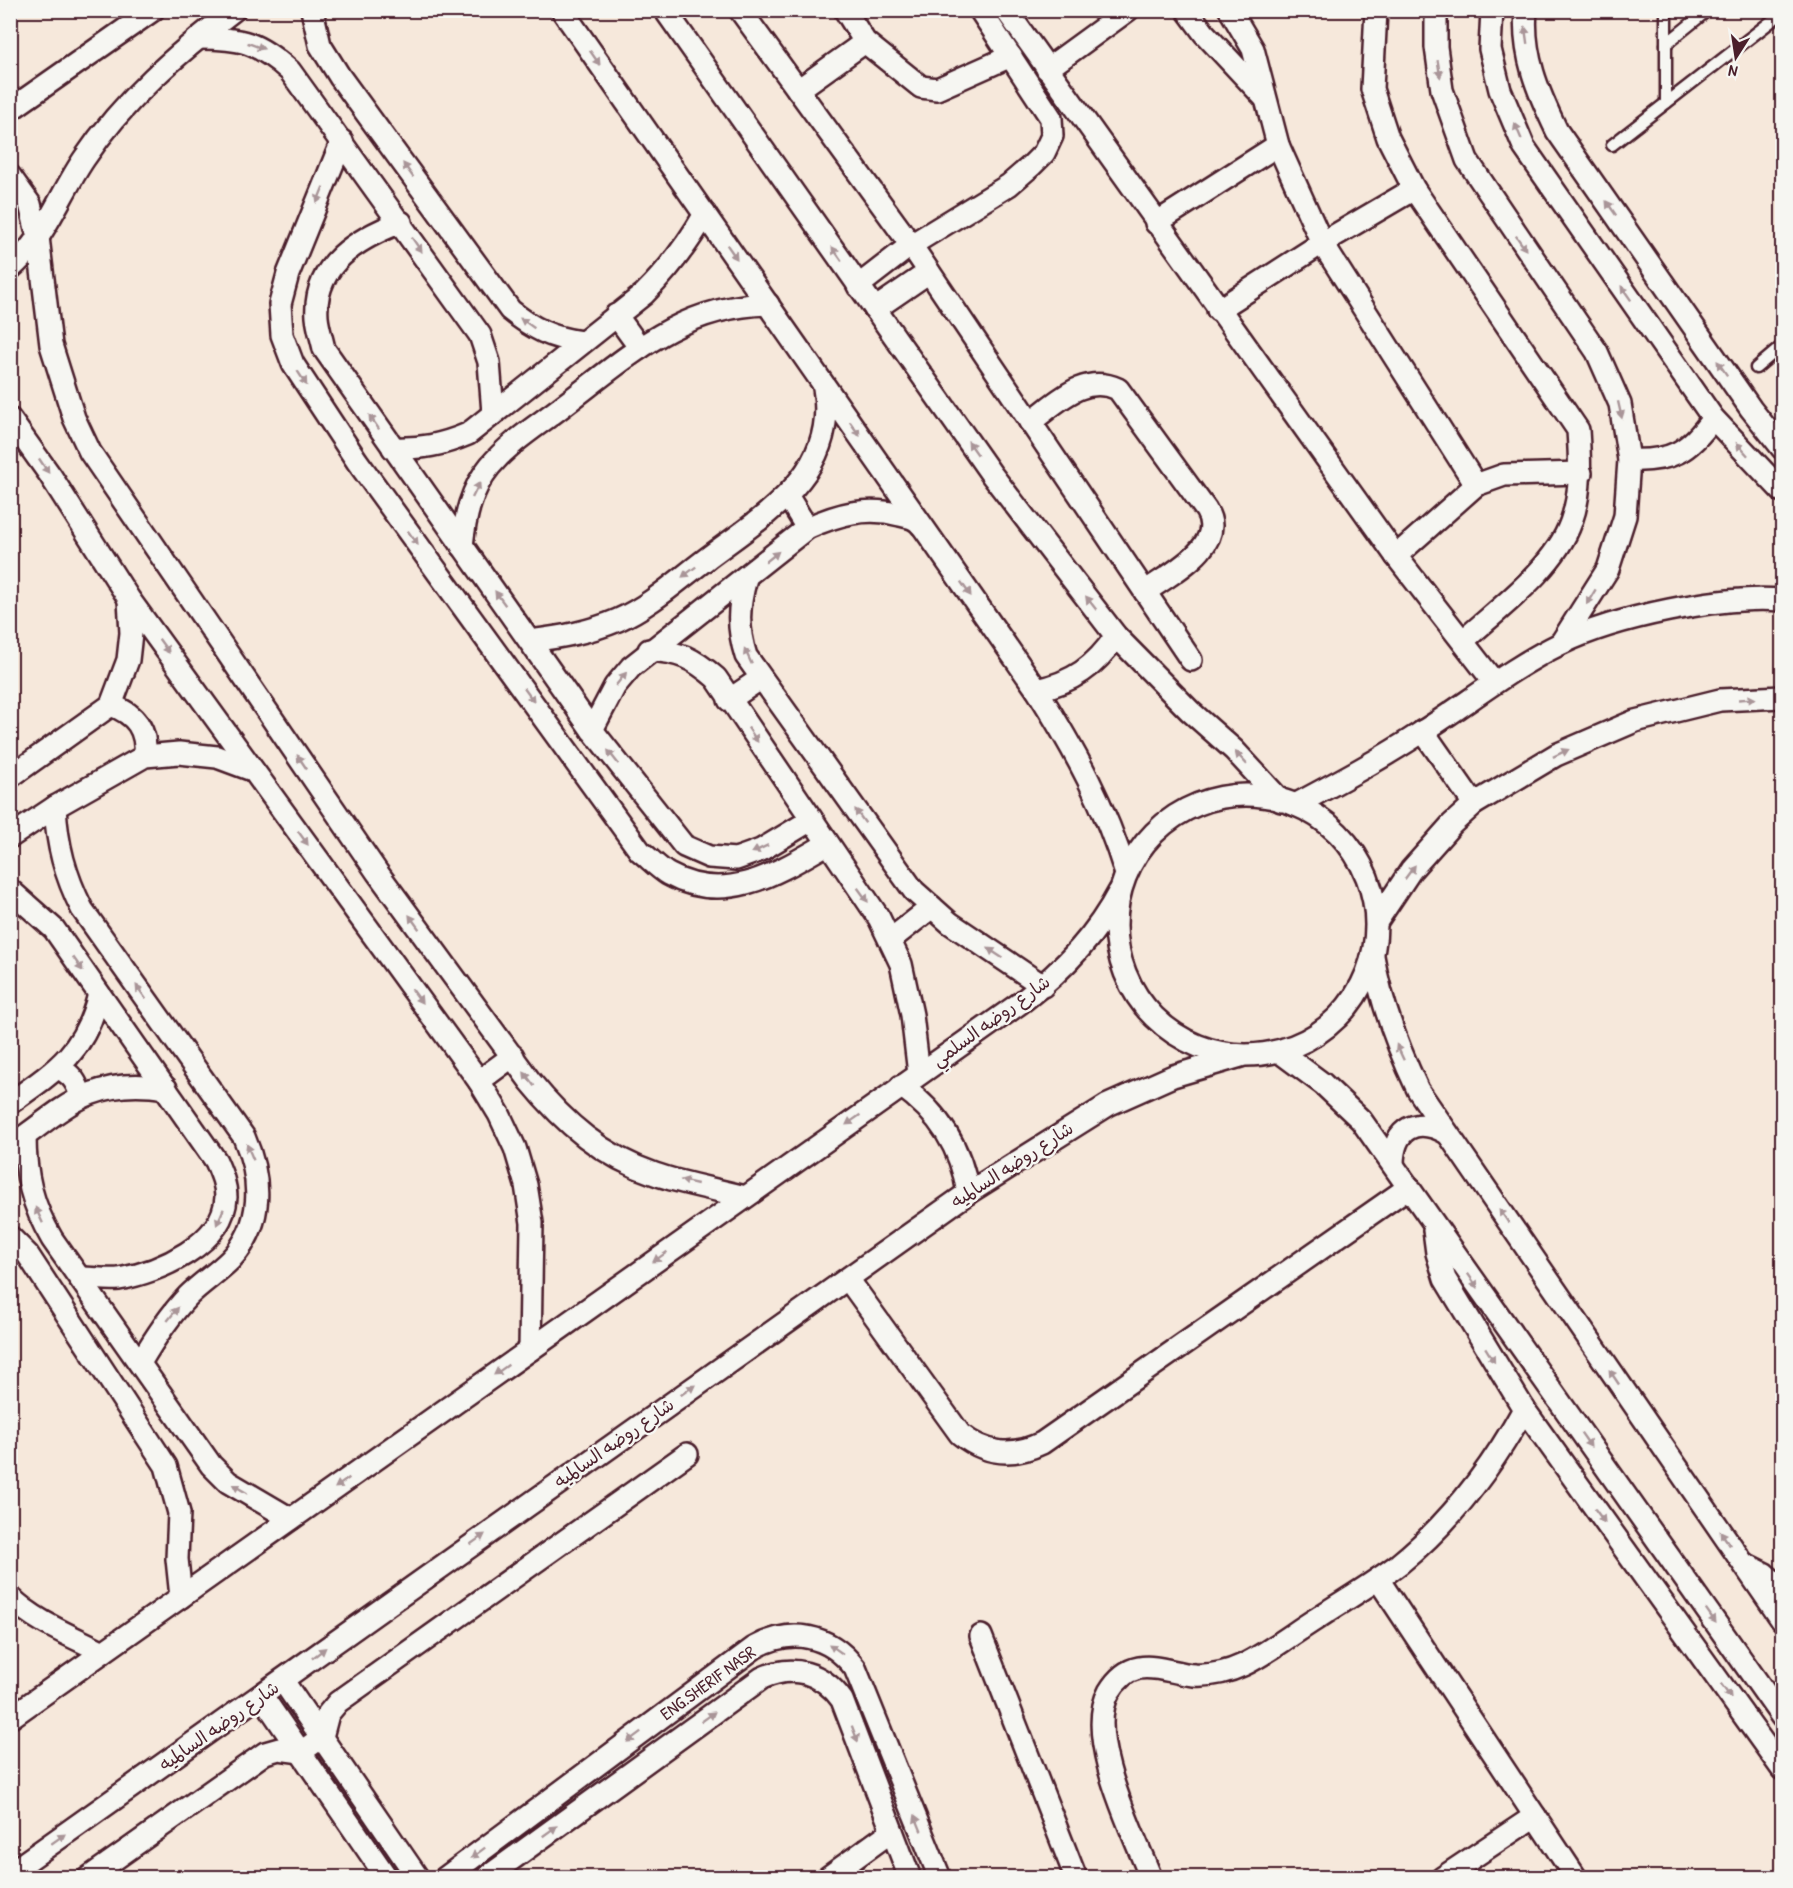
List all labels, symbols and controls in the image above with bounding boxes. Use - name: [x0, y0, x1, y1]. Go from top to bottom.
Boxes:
- one-way arrow: [1522, 26, 1531, 45]
- north arrow: [1706, 27, 1766, 87]
- one-way arrow: [247, 42, 265, 52]
- one-way arrow: [589, 50, 601, 66]
- one-way arrow: [1435, 59, 1444, 78]
- text: N: [1726, 60, 1739, 83]
- one-way arrow: [1512, 122, 1522, 140]
- one-way arrow: [402, 162, 414, 178]
- one-way arrow: [315, 186, 324, 204]
- one-way arrow: [1605, 200, 1617, 216]
- one-way arrow: [1515, 235, 1527, 251]
- one-way arrow: [411, 236, 423, 252]
- one-way arrow: [726, 244, 738, 260]
- one-way arrow: [831, 247, 843, 263]
- one-way arrow: [1620, 285, 1632, 301]
- one-way arrow: [519, 317, 535, 329]
- one-way arrow: [1716, 360, 1728, 376]
- one-way arrow: [296, 369, 308, 385]
- one-way arrow: [1616, 401, 1625, 420]
- one-way arrow: [369, 414, 381, 429]
- one-way arrow: [849, 421, 861, 437]
- one-way arrow: [968, 440, 979, 456]
- one-way arrow: [1735, 442, 1749, 457]
- one-way arrow: [39, 458, 50, 475]
- one-way arrow: [472, 481, 481, 498]
- one-way arrow: [407, 530, 419, 545]
- one-way arrow: [764, 550, 780, 563]
- one-way arrow: [681, 566, 696, 578]
- one-way arrow: [960, 581, 972, 597]
- one-way arrow: [1586, 588, 1597, 605]
- one-way arrow: [494, 590, 506, 606]
- one-way arrow: [1086, 596, 1098, 611]
- one-way arrow: [158, 638, 170, 654]
- one-way arrow: [743, 648, 752, 665]
- one-way arrow: [615, 671, 628, 687]
- one-way arrow: [522, 687, 535, 703]
- one-way arrow: [1737, 694, 1756, 703]
- one-way arrow: [747, 726, 759, 742]
- one-way arrow: [1552, 748, 1569, 757]
- one-way arrow: [607, 749, 619, 764]
- one-way arrow: [1235, 751, 1249, 765]
- one-way arrow: [296, 755, 308, 771]
- one-way arrow: [854, 808, 866, 823]
- one-way arrow: [297, 830, 309, 846]
- one-way arrow: [752, 845, 769, 854]
- one-way arrow: [1403, 865, 1415, 880]
- one-way arrow: [857, 887, 869, 903]
- one-way arrow: [408, 914, 420, 930]
- one-way arrow: [987, 947, 1003, 959]
- one-way arrow: [72, 955, 84, 971]
- street label: شارع روضه السلمي: [926, 969, 1057, 1075]
- one-way arrow: [135, 984, 147, 1000]
- one-way arrow: [411, 988, 423, 1003]
- one-way arrow: [1396, 1043, 1405, 1060]
- one-way arrow: [523, 1071, 536, 1087]
- one-way arrow: [846, 1114, 862, 1126]
- street label: شارع روضه السالميه: [946, 1116, 1078, 1214]
- one-way arrow: [245, 1143, 255, 1161]
- one-way arrow: [679, 1176, 698, 1186]
- one-way arrow: [35, 1207, 44, 1224]
- one-way arrow: [215, 1209, 224, 1226]
- one-way arrow: [1498, 1209, 1510, 1225]
- one-way arrow: [652, 1251, 668, 1263]
- one-way arrow: [1467, 1272, 1479, 1288]
- one-way arrow: [166, 1306, 179, 1322]
- one-way arrow: [1484, 1347, 1495, 1363]
- one-way arrow: [493, 1364, 509, 1376]
- one-way arrow: [1608, 1370, 1620, 1386]
- one-way arrow: [680, 1384, 696, 1396]
- street label: شارع روضه السالميه: [549, 1392, 679, 1493]
- one-way arrow: [1580, 1431, 1592, 1447]
- one-way arrow: [334, 1477, 350, 1489]
- one-way arrow: [232, 1484, 248, 1495]
- one-way arrow: [1594, 1507, 1606, 1523]
- one-way arrow: [1720, 1530, 1731, 1546]
- one-way arrow: [470, 1534, 486, 1545]
- one-way arrow: [1705, 1608, 1716, 1624]
- street label: ENG.SHERIF NASR: [655, 1639, 761, 1726]
- one-way arrow: [828, 1644, 844, 1655]
- one-way arrow: [312, 1647, 327, 1659]
- street label: شارع روضه السالميه: [154, 1675, 284, 1776]
- one-way arrow: [1720, 1682, 1732, 1698]
- one-way arrow: [701, 1711, 716, 1723]
- one-way arrow: [850, 1726, 860, 1744]
- one-way arrow: [627, 1731, 643, 1743]
- one-way arrow: [913, 1814, 922, 1832]
- one-way arrow: [542, 1825, 558, 1837]
- one-way arrow: [50, 1833, 66, 1845]
- one-way arrow: [470, 1847, 486, 1859]

